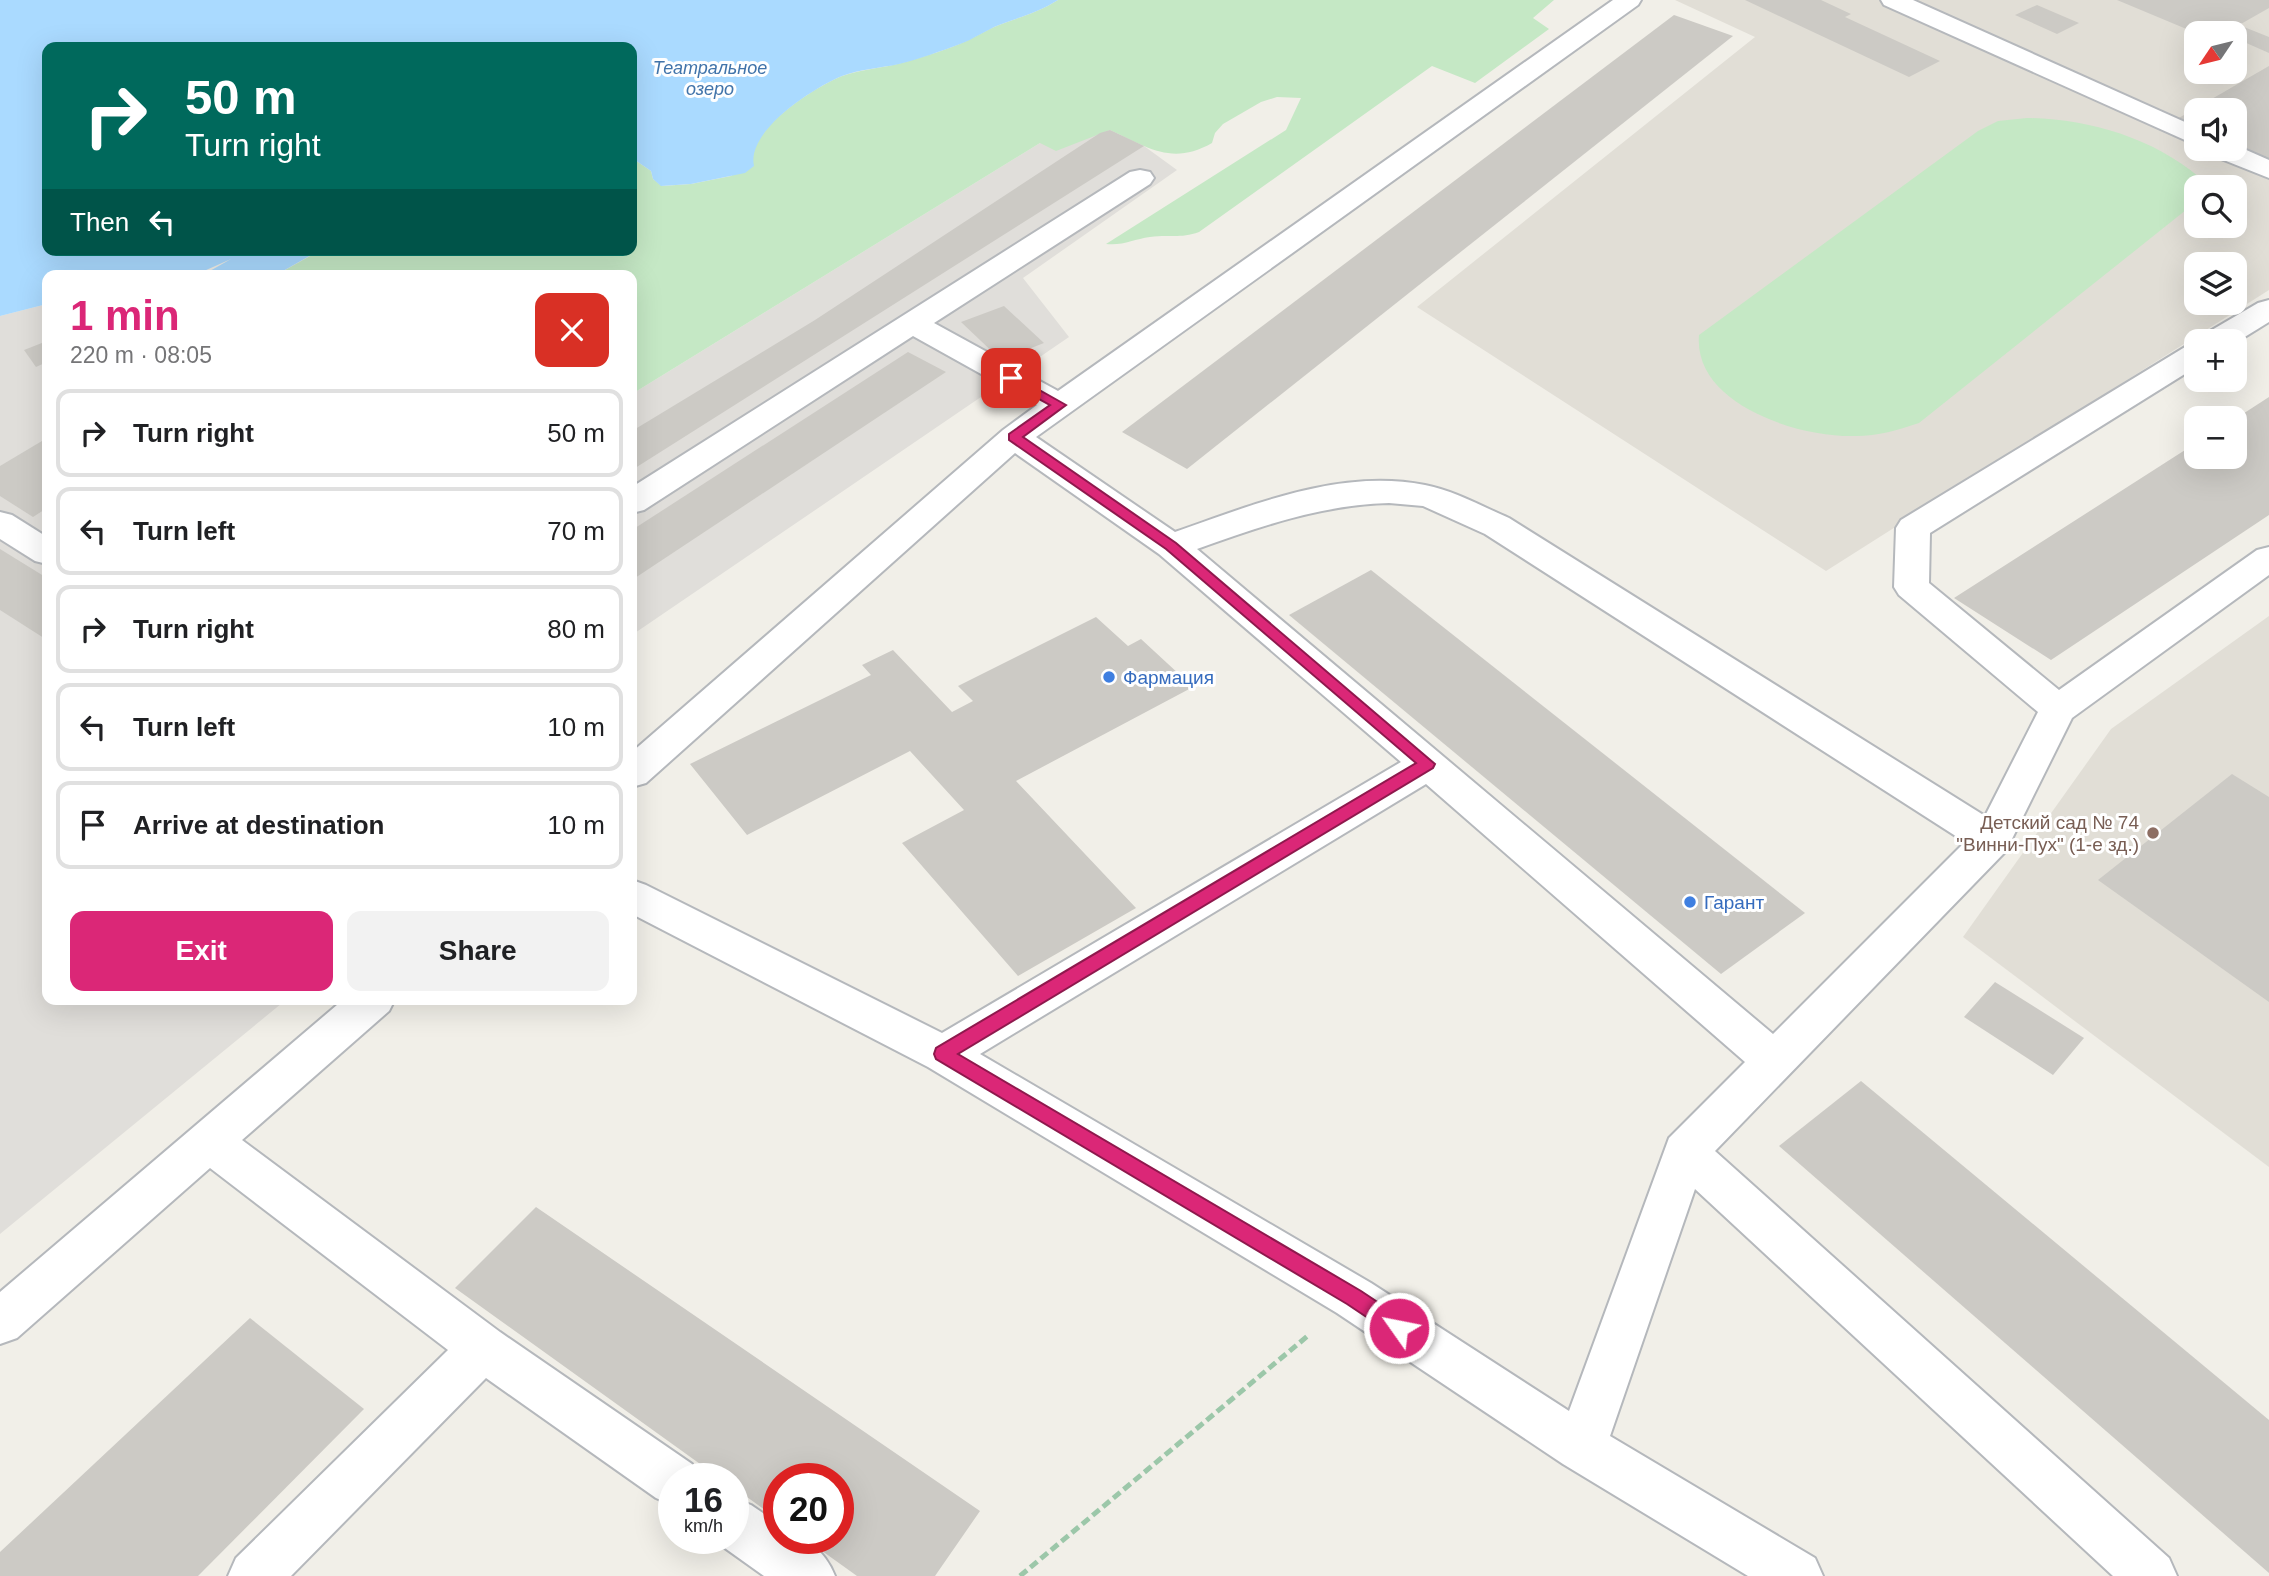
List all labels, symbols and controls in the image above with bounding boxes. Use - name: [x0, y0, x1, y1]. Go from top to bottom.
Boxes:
- north arrow: [2184, 21, 2247, 84]
- map controls: [2184, 21, 2247, 469]
- water label: Театральное озеро: [653, 58, 767, 99]
- icon: right: [70, 70, 161, 161]
- text: 50 m: [185, 70, 297, 124]
- button: sound: [2184, 98, 2247, 161]
- text: Turn right: [185, 127, 321, 163]
- button: search: [2184, 175, 2247, 238]
- icon: left: [143, 203, 181, 241]
- text: Then: [70, 207, 129, 237]
- button: layers: [2184, 252, 2247, 315]
- text: 1 min: [70, 292, 180, 339]
- button: close: [535, 293, 609, 367]
- button: +: [2184, 329, 2247, 392]
- text: 220 m · 08:05: [70, 342, 212, 368]
- pin: [981, 348, 1041, 408]
- icon: arrive: [992, 359, 1030, 397]
- button: −: [2184, 406, 2247, 469]
- icon: right: [74, 414, 112, 452]
- text: Turn right: [133, 418, 254, 448]
- text: 50 m: [547, 418, 605, 448]
- icon: left: [74, 512, 112, 550]
- text: Turn left: [133, 516, 235, 546]
- text: 70 m: [547, 516, 605, 546]
- icon: right: [74, 610, 112, 648]
- text: Turn right: [133, 614, 254, 644]
- text: 80 m: [547, 614, 605, 644]
- place label: Фармация: [1123, 667, 1214, 688]
- marker: Фармация: [1101, 669, 1117, 685]
- icon: left: [74, 708, 112, 746]
- text: Turn left: [133, 712, 235, 742]
- text: 10 m: [547, 712, 605, 742]
- icon: arrive: [74, 806, 112, 844]
- text: Arrive at destination: [133, 810, 384, 840]
- text: 10 m: [547, 810, 605, 840]
- place label: Детский сад № 74 "Винни-Пух" (1-е зд.): [1956, 812, 2139, 855]
- marker: Детский сад № 74 "Винни-Пух" (1-е зд.): [2145, 825, 2161, 841]
- place label: Гарант: [1704, 892, 1764, 913]
- marker: Гарант: [1682, 894, 1698, 910]
- button: Exit: [70, 911, 333, 991]
- button: Share: [347, 911, 609, 991]
- position arrow: [1362, 1291, 1436, 1365]
- speed limit sign: 20: [763, 1463, 854, 1554]
- text: 16: [684, 1480, 723, 1519]
- text: km/h: [684, 1516, 723, 1536]

